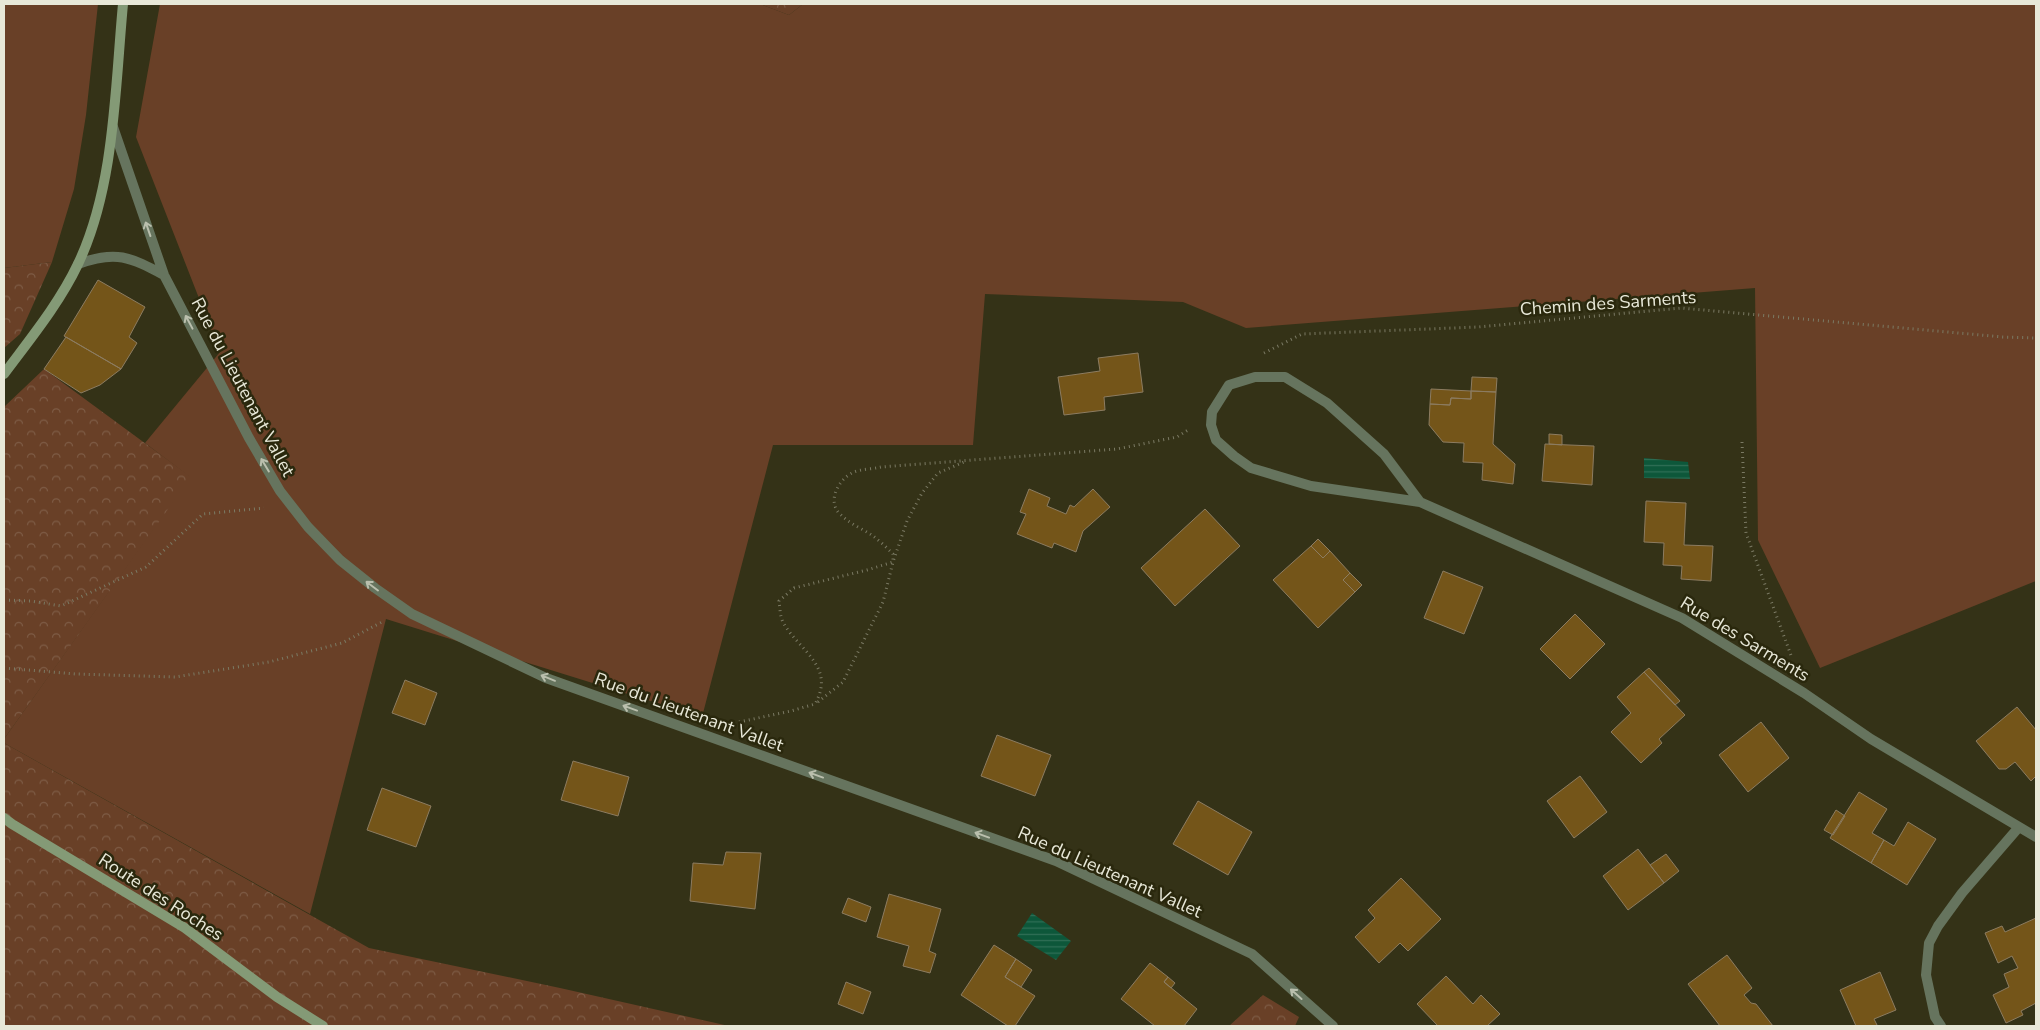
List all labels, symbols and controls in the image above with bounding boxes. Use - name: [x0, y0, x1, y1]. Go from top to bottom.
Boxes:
- one-way arrow: [143, 221, 153, 237]
- street label: Chemin des Sarments: [1519, 285, 1697, 321]
- street label: Rue du Lieutenant Vallet: [186, 293, 301, 481]
- one-way arrow: [184, 314, 194, 329]
- one-way arrow: [260, 458, 270, 473]
- one-way arrow: [366, 580, 379, 591]
- street label: Rue des Sarments: [1676, 591, 1814, 687]
- street label: Rue du Lieutenant Vallet: [591, 667, 787, 758]
- one-way arrow: [541, 673, 556, 683]
- one-way arrow: [623, 703, 638, 712]
- one-way arrow: [809, 770, 824, 779]
- street label: Rue du Lieutenant Vallet: [1014, 821, 1207, 924]
- one-way arrow: [975, 830, 990, 839]
- street label: Route des Roches: [94, 848, 228, 946]
- one-way arrow: [1290, 988, 1303, 999]

